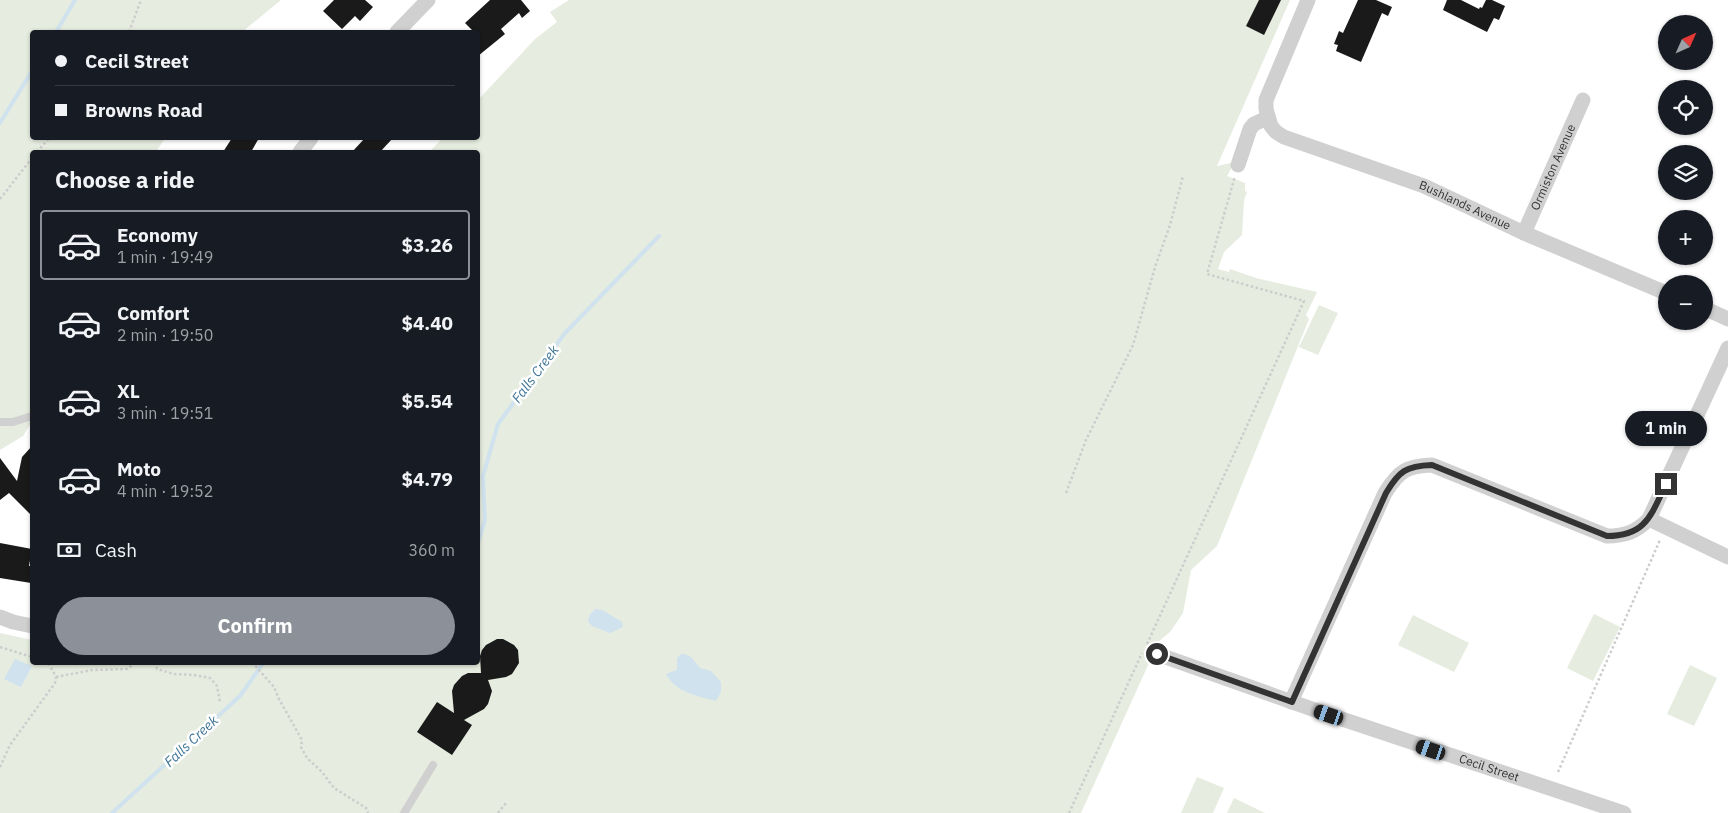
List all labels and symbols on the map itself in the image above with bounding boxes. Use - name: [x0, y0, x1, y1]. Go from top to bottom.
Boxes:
- north arrow: [1658, 15, 1712, 70]
- street label: Ormiston Avenue: [1527, 121, 1579, 212]
- street label: Bushlands Avenue: [1417, 177, 1514, 233]
- water label: Falls Creek: [507, 341, 563, 406]
- callout: 1 min: [1625, 412, 1707, 446]
- route end: [1655, 473, 1677, 495]
- route start: [1146, 643, 1168, 665]
- car: [1312, 703, 1345, 727]
- water label: Falls Creek: [160, 711, 222, 771]
- car: [1414, 738, 1447, 762]
- street label: Cecil Street: [1457, 751, 1521, 784]

